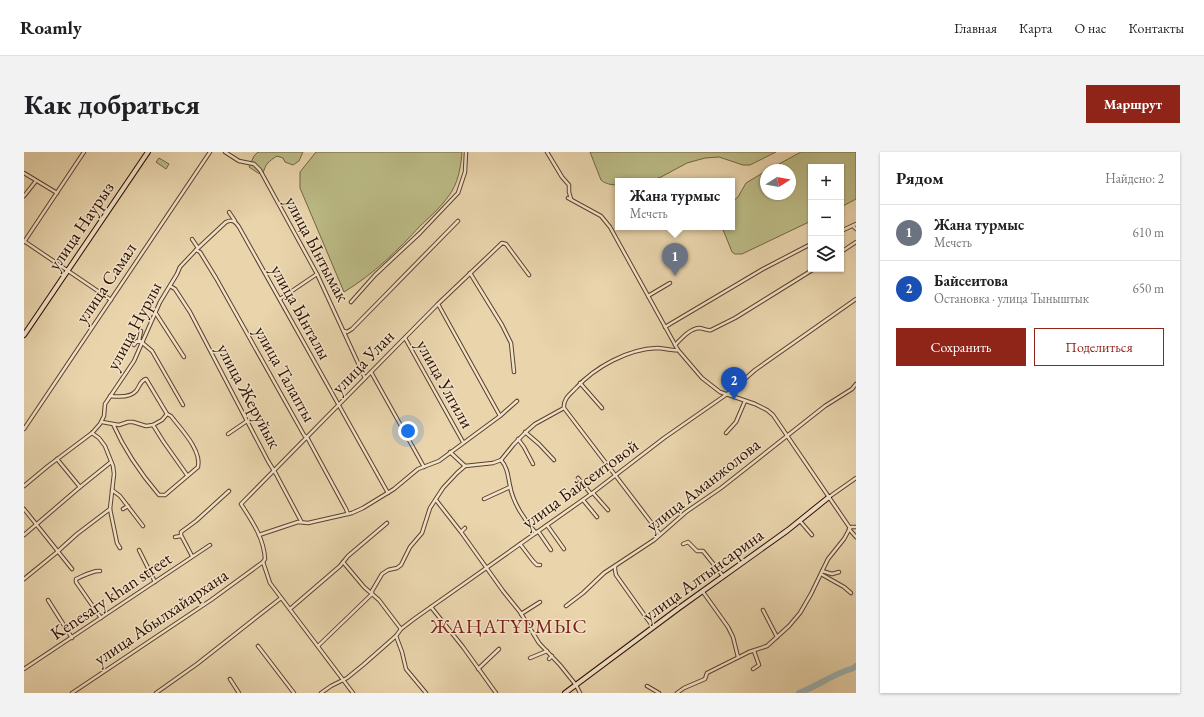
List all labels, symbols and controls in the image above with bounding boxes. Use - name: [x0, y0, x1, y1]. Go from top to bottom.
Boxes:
- text: Roamly: [20, 15, 82, 40]
- text: Главная: [954, 19, 997, 37]
- text: Карта: [1019, 19, 1052, 37]
- text: О нас: [1074, 19, 1106, 37]
- text: Контакты: [1128, 19, 1184, 37]
- button: Маршрут: [1086, 85, 1180, 123]
- text: Как добраться: [24, 86, 200, 122]
- north arrow: [760, 164, 796, 200]
- map controls: [808, 164, 844, 272]
- button: +: [808, 164, 844, 200]
- text: Рядом: [896, 167, 944, 189]
- text: Найдено: 2: [1105, 170, 1164, 187]
- street label: улица Наурыз: [42, 177, 119, 275]
- popup: [615, 178, 735, 230]
- text: Жана турмыс: [630, 186, 720, 205]
- street label: улица Ынтымак: [280, 192, 355, 306]
- button: −: [808, 200, 844, 236]
- text: Мечеть: [630, 205, 668, 222]
- text: Жана турмыс: [934, 215, 1024, 234]
- text: 1: [906, 224, 912, 241]
- text: 610 m: [1133, 224, 1164, 241]
- text: Мечеть: [934, 234, 972, 251]
- button: layers: [808, 236, 844, 272]
- street label: улица Самал: [70, 238, 141, 328]
- pin: 1: [662, 243, 688, 276]
- street label: улица Ынталы: [266, 260, 337, 363]
- text: Байсеитова: [934, 271, 1008, 290]
- street label: улица Нурлы: [101, 278, 166, 374]
- text: 2: [906, 280, 912, 297]
- text: 650 m: [1133, 280, 1164, 297]
- text: Остановка · улица Тыныштык: [934, 290, 1089, 307]
- street label: улица Талапты: [250, 322, 321, 426]
- street label: улица Улан: [326, 325, 399, 399]
- button: Сохранить: [896, 328, 1026, 366]
- button: Поделиться: [1034, 328, 1164, 366]
- street label: улица Улгили: [412, 335, 479, 433]
- street label: улица Жеруйык: [212, 339, 287, 453]
- pin: 2: [721, 367, 747, 400]
- your location: [398, 421, 418, 441]
- street label: улица Аманжолова: [641, 432, 765, 536]
- street label: улица Байсеитовой: [517, 433, 643, 534]
- street label: улица Алтынсарина: [638, 522, 768, 626]
- street label: Kenesary khan street: [46, 546, 176, 645]
- street label: улица Абылхайархана: [89, 563, 233, 670]
- district label: ЖАҢАТҰРМЫС: [429, 613, 588, 639]

